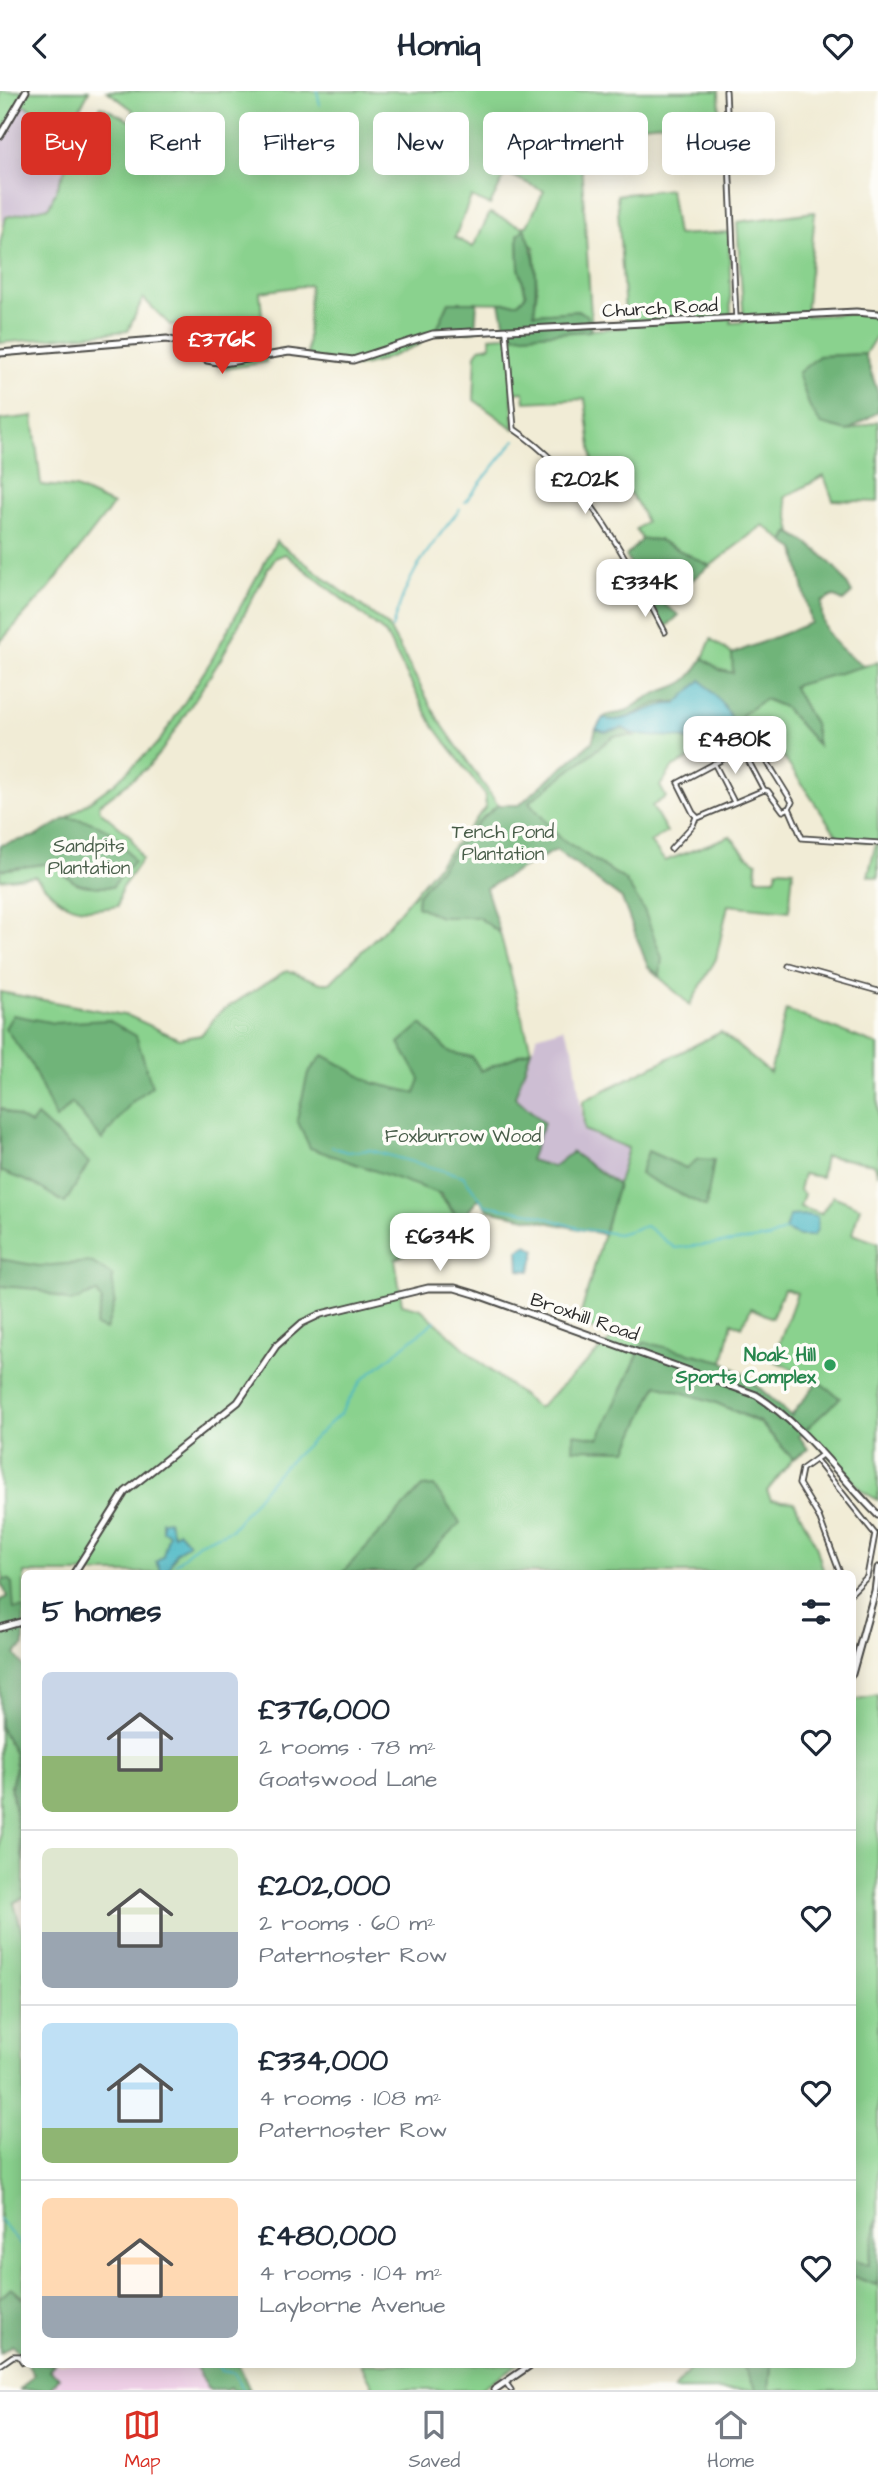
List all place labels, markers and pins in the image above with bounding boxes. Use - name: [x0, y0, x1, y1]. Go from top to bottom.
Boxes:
- pin: £376K: [173, 317, 271, 376]
- pin: £202K: [536, 457, 634, 516]
- pin: £334K: [596, 559, 694, 619]
- pin: £480K: [686, 717, 784, 776]
- pin: £634K: [391, 1213, 489, 1273]
- place label: Noak Hill Sports Complex: [675, 1342, 817, 1391]
- marker: Noak Hill Sports Complex: [822, 1357, 838, 1373]

